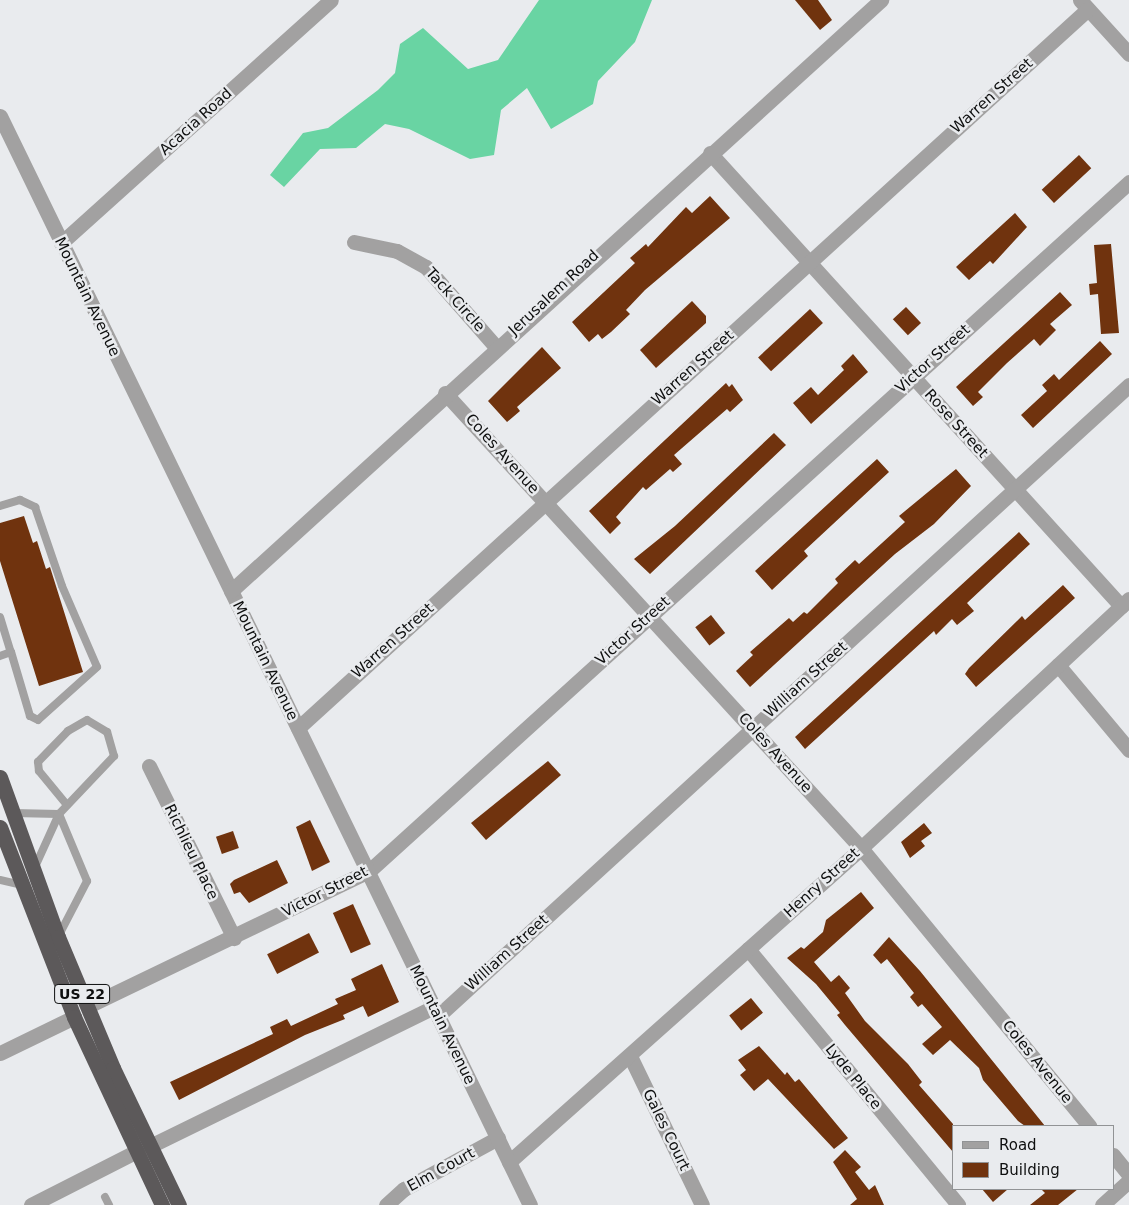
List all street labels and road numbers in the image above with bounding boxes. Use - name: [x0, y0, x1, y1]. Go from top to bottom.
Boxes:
- street label: Warren Street: [947, 55, 1037, 137]
- street label: Acacia Road: [156, 85, 236, 159]
- street label: Mountain Avenue: [50, 234, 124, 360]
- street label: Jerusalem Road: [505, 247, 603, 339]
- street label: Tack Circle: [422, 264, 488, 336]
- street label: Victor Street: [892, 321, 974, 397]
- street label: Warren Street: [648, 327, 738, 409]
- street label: Rose Street: [920, 386, 992, 462]
- street label: Coles Avenue: [461, 410, 543, 498]
- street label: Victor Street: [592, 593, 674, 669]
- street label: Mountain Avenue: [228, 598, 302, 724]
- street label: Warren Street: [348, 600, 438, 682]
- street label: William Street: [761, 638, 851, 722]
- street label: Coles Avenue: [734, 709, 816, 797]
- street label: Richlieu Place: [160, 801, 222, 903]
- street label: Henry Street: [781, 844, 863, 922]
- street label: Victor Street: [279, 863, 371, 921]
- street label: William Street: [462, 911, 552, 995]
- street label: Mountain Avenue: [405, 962, 479, 1088]
- road number: US 22: [53, 982, 111, 1006]
- street label: Coles Avenue: [998, 1017, 1076, 1107]
- street label: Lyde Place: [821, 1041, 885, 1113]
- street label: Gales Court: [639, 1087, 693, 1173]
- street label: Elm Court: [404, 1144, 478, 1196]

